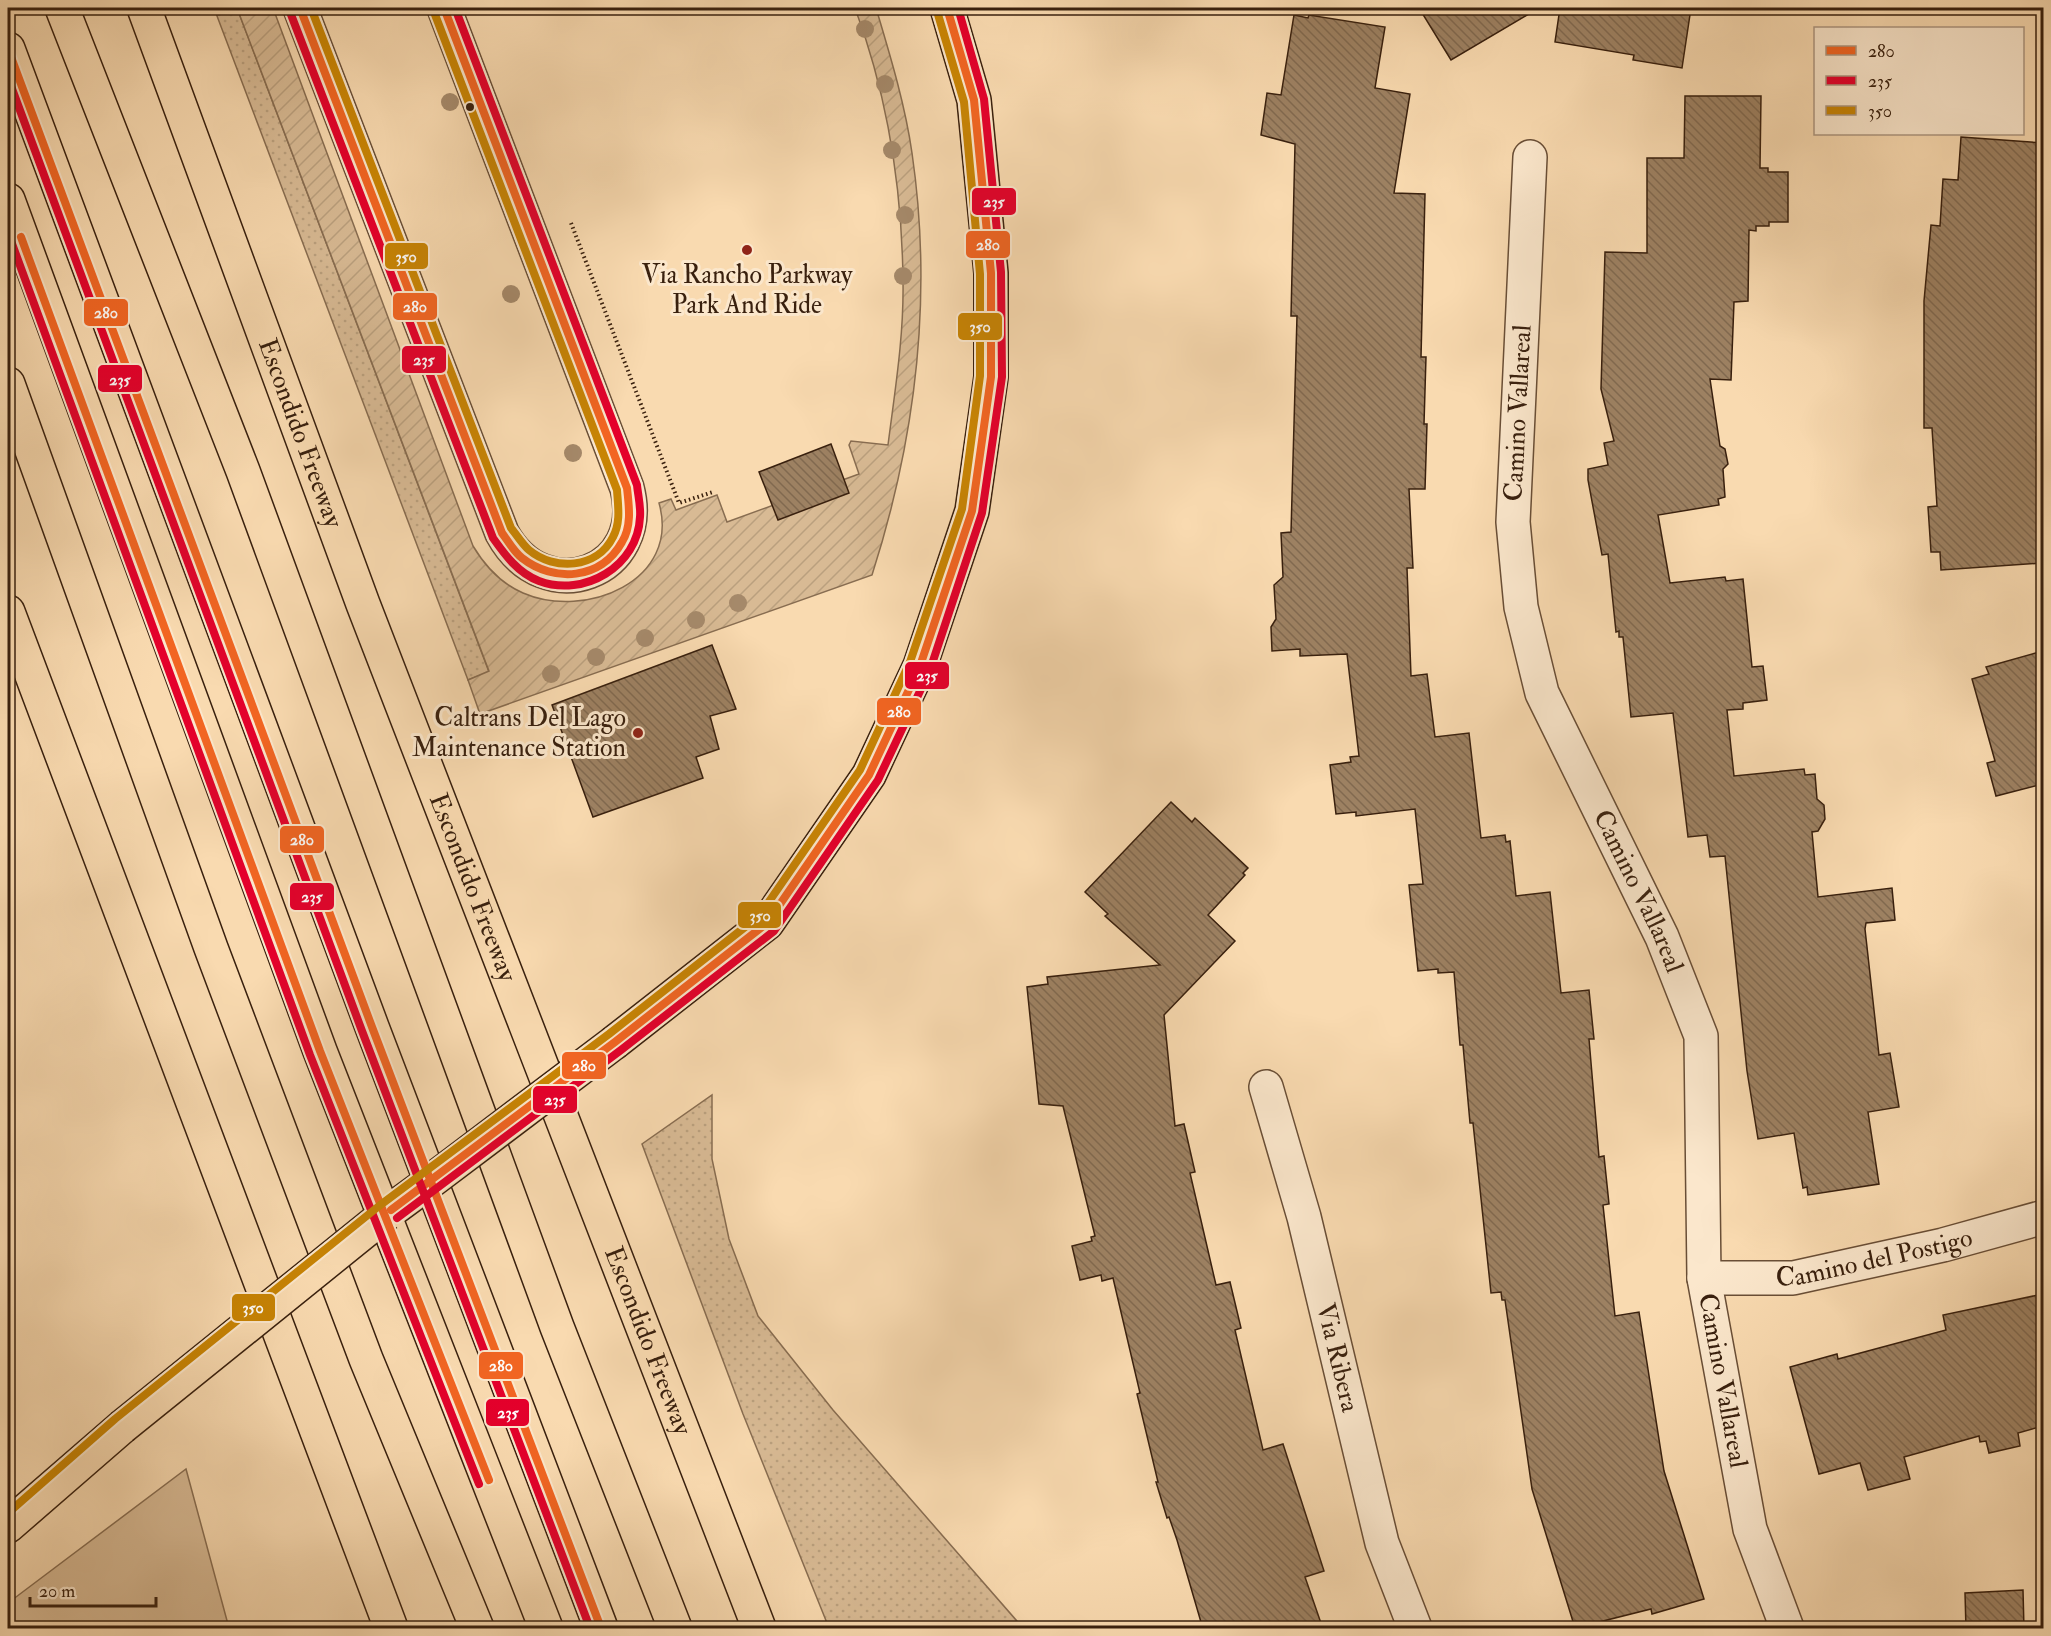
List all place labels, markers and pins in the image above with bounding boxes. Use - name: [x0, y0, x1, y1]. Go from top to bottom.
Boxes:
- unlabelled marker: [464, 101, 476, 113]
- marker: Via Rancho Parkway Park And Ride: [740, 243, 754, 257]
- place label: Via Rancho Parkway Park And Ride: [641, 259, 853, 321]
- place label: Caltrans Del Lago Maintenance Station: [412, 702, 626, 764]
- marker: Caltrans Del Lago Maintenance Station: [631, 726, 645, 740]

